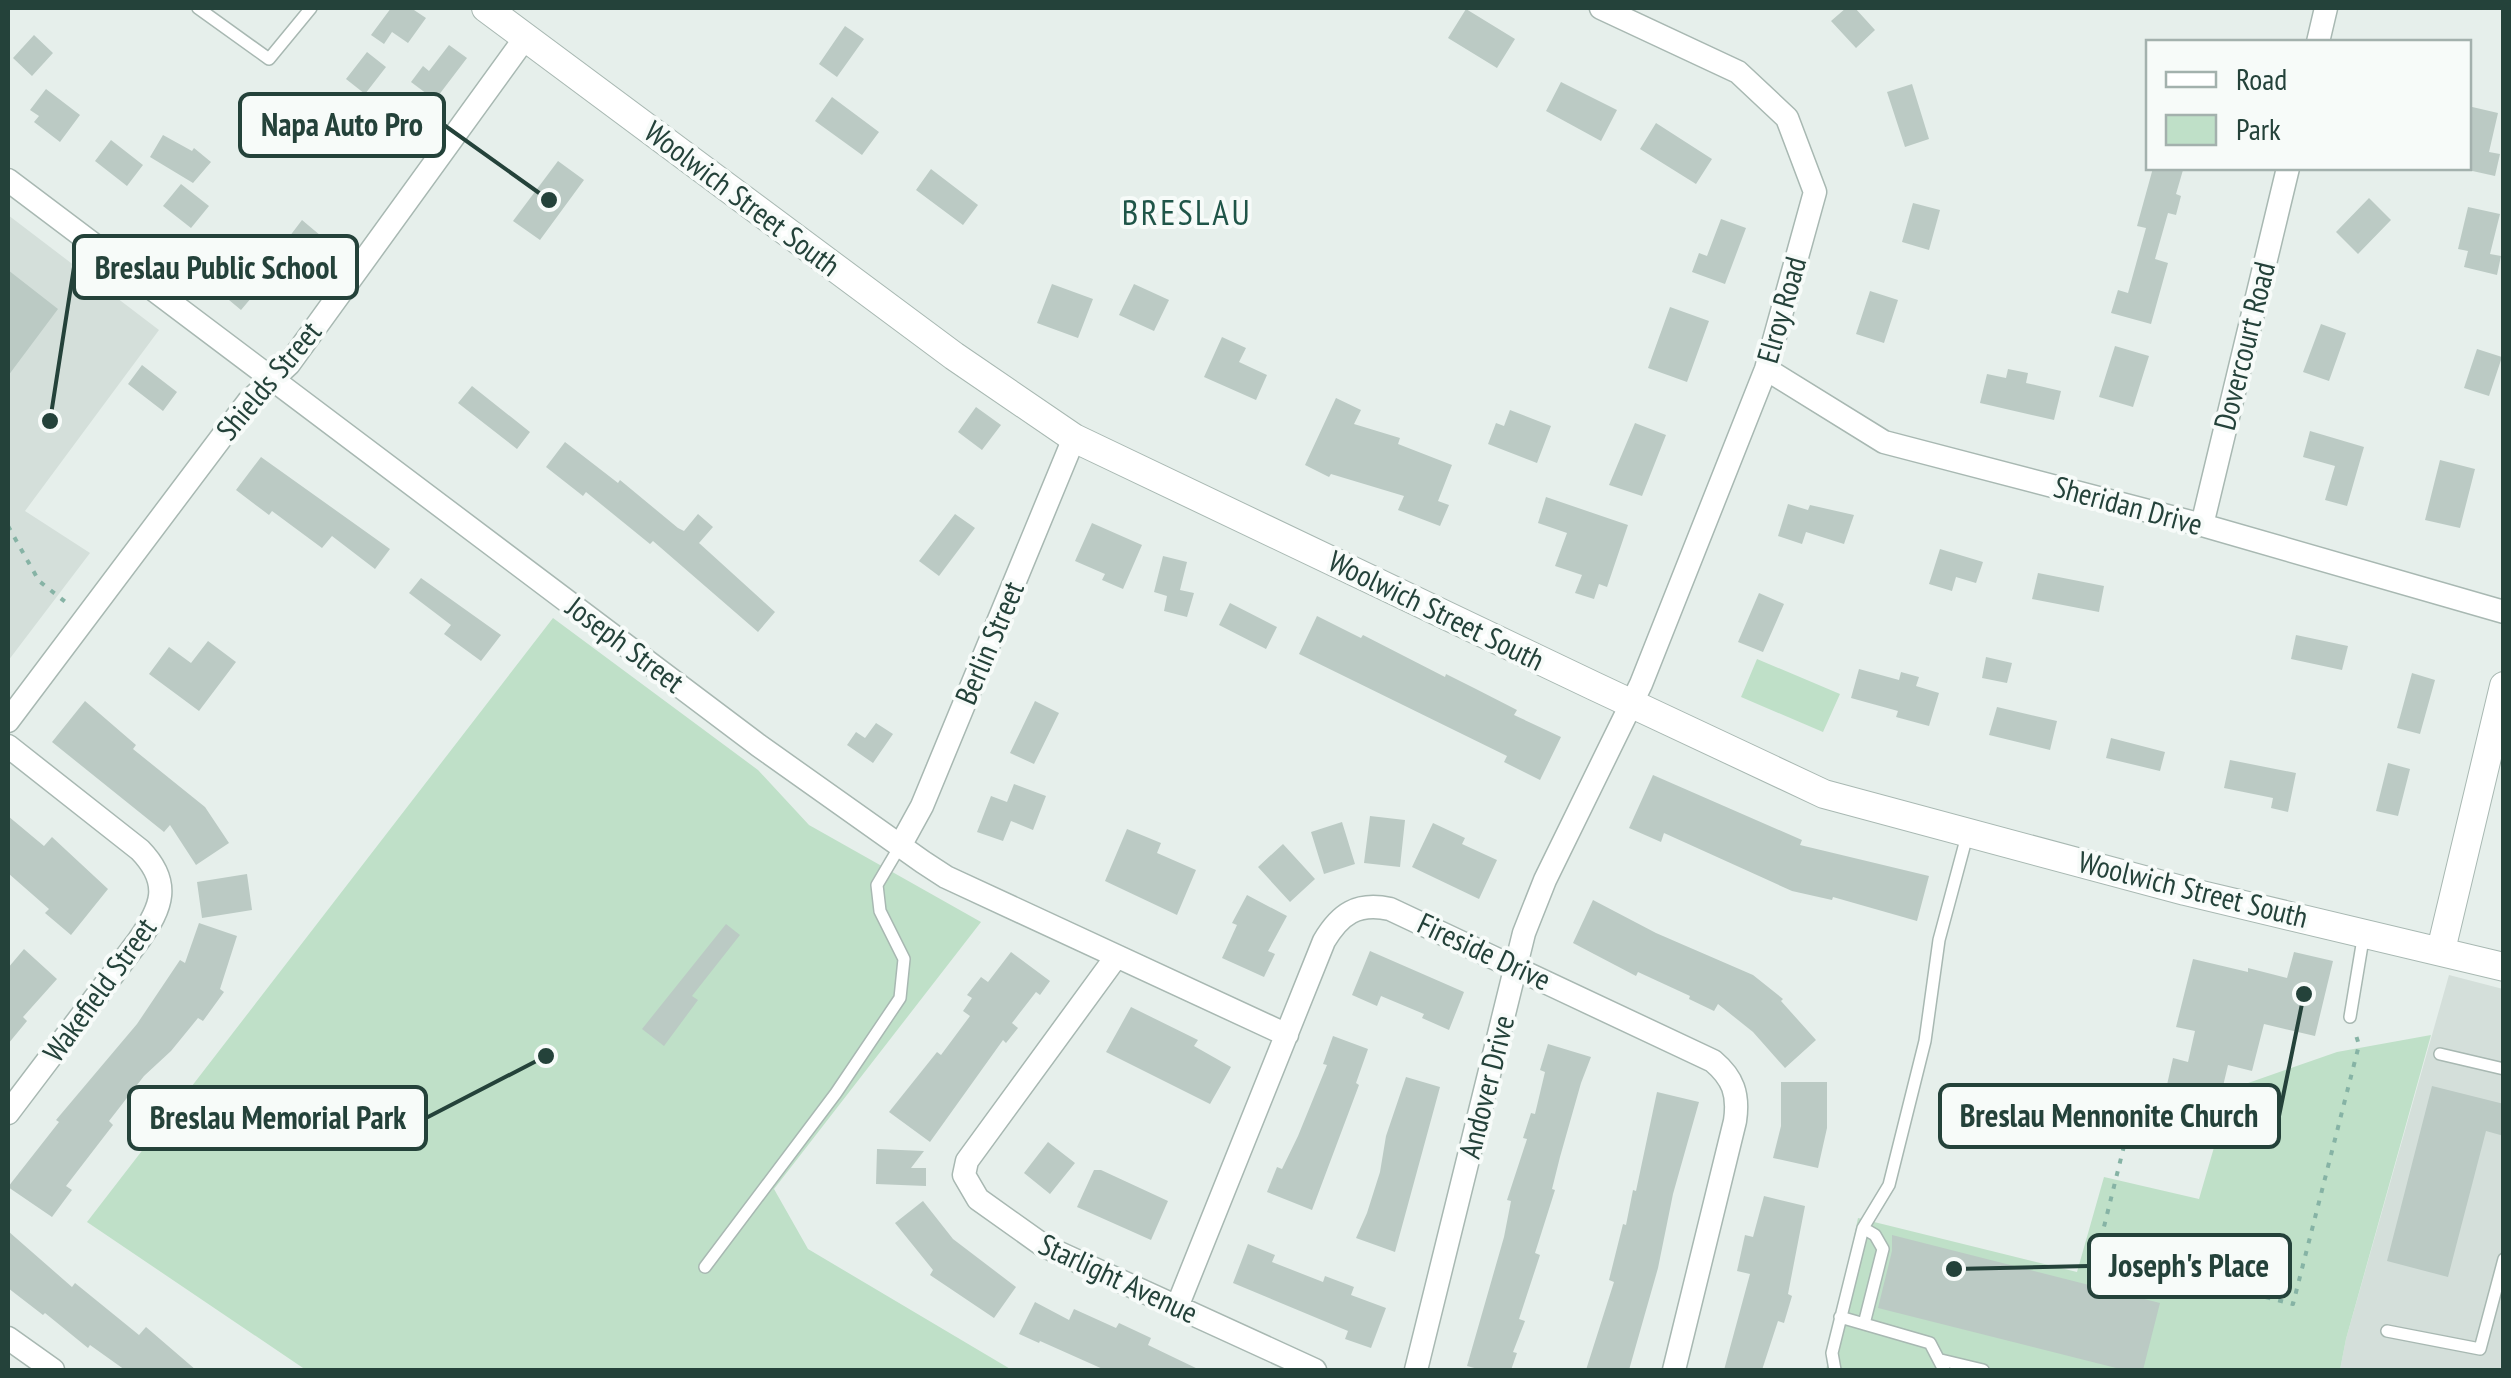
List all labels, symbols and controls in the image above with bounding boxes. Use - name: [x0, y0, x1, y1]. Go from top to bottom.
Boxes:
- legend: [2146, 40, 2471, 170]
- text: Road: [2236, 59, 2287, 98]
- callout: Napa Auto Pro: [240, 94, 444, 156]
- text: Napa Auto Pro: [261, 103, 423, 145]
- text: Park: [2236, 109, 2281, 148]
- street label: Woolwich Street South: [637, 111, 849, 284]
- district label: BRESLAU: [1122, 189, 1252, 235]
- callout: Breslau Public School: [74, 236, 357, 298]
- text: Breslau Public School: [95, 246, 338, 288]
- street label: Elroy Road: [1747, 252, 1814, 367]
- street label: Dovercourt Road: [2204, 258, 2283, 434]
- street label: Shields Street: [207, 312, 329, 448]
- street label: Sheridan Drive: [2050, 466, 2207, 543]
- street label: Woolwich Street South: [1322, 541, 1551, 679]
- street label: Berlin Street: [945, 574, 1032, 710]
- street label: Joseph Street: [558, 586, 693, 701]
- street label: Woolwich Street South: [2075, 841, 2312, 936]
- street label: Fireside Drive: [1412, 903, 1557, 998]
- street label: Wakefield Street: [33, 909, 165, 1069]
- street label: Andover Drive: [1449, 1011, 1522, 1162]
- callout: Breslau Mennonite Church: [1940, 1085, 2279, 1147]
- callout: Breslau Memorial Park: [129, 1087, 426, 1149]
- text: Breslau Mennonite Church: [1960, 1094, 2258, 1136]
- text: Breslau Memorial Park: [150, 1096, 407, 1138]
- street label: Starlight Avenue: [1033, 1224, 1204, 1331]
- callout: Joseph's Place: [2089, 1235, 2290, 1297]
- text: Joseph's Place: [2108, 1244, 2269, 1286]

